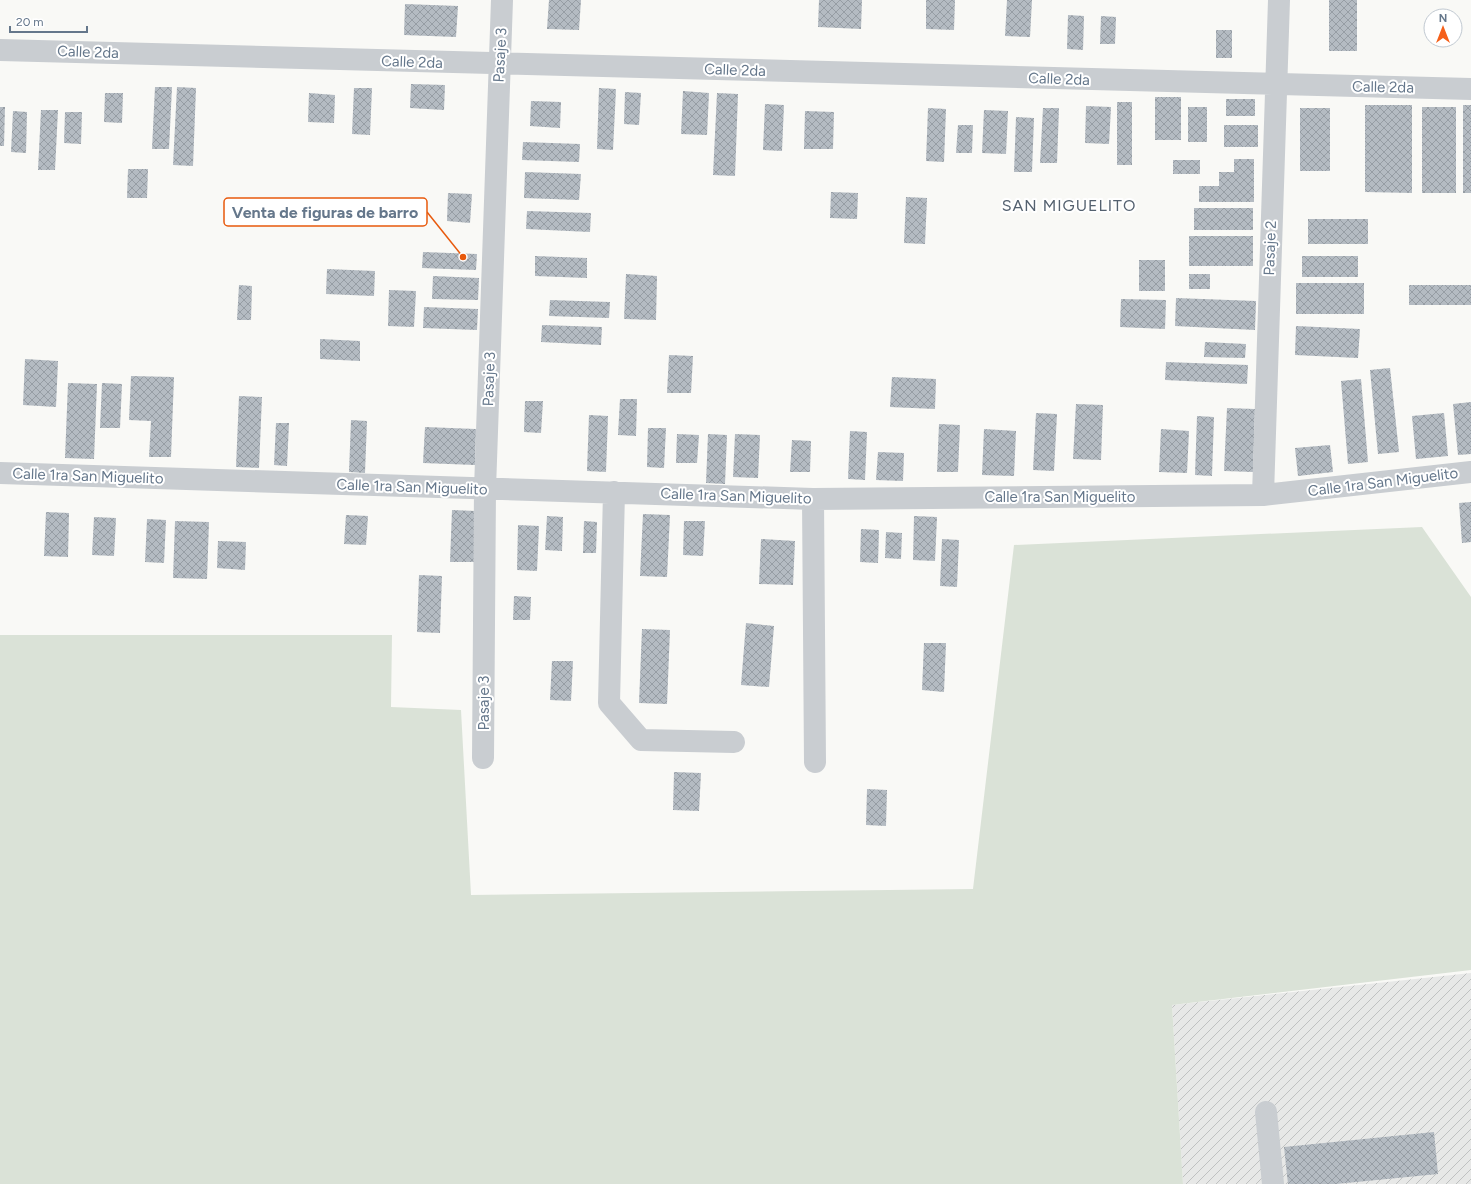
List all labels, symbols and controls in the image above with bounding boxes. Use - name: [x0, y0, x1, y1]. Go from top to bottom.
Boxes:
- scale bar: [10, 8, 87, 34]
- north arrow: [1423, 8, 1463, 48]
- text: N: [1439, 12, 1447, 25]
- text: 20 m: [16, 15, 44, 29]
- street label: Pasaje 3: [490, 27, 510, 83]
- street label: Calle 2da: [57, 42, 119, 62]
- street label: Calle 2da: [381, 52, 443, 72]
- street label: Calle 2da: [704, 60, 766, 80]
- street label: Calle 2da: [1028, 69, 1090, 89]
- street label: Calle 2da: [1352, 77, 1414, 97]
- district label: SAN MIGUELITO: [1002, 196, 1136, 215]
- callout: Venta de figuras de barro: [224, 198, 427, 226]
- text: Venta de figuras de barro: [232, 203, 418, 222]
- street label: Pasaje 2: [1260, 220, 1280, 276]
- street label: Pasaje 3: [479, 351, 499, 407]
- street label: Calle 1ra San Miguelito: [12, 464, 164, 488]
- street label: Calle 1ra San Miguelito: [1307, 464, 1459, 500]
- street label: Calle 1ra San Miguelito: [336, 475, 488, 499]
- street label: Calle 1ra San Miguelito: [660, 484, 812, 508]
- street label: Calle 1ra San Miguelito: [984, 488, 1136, 506]
- street label: Pasaje 3: [475, 676, 493, 730]

